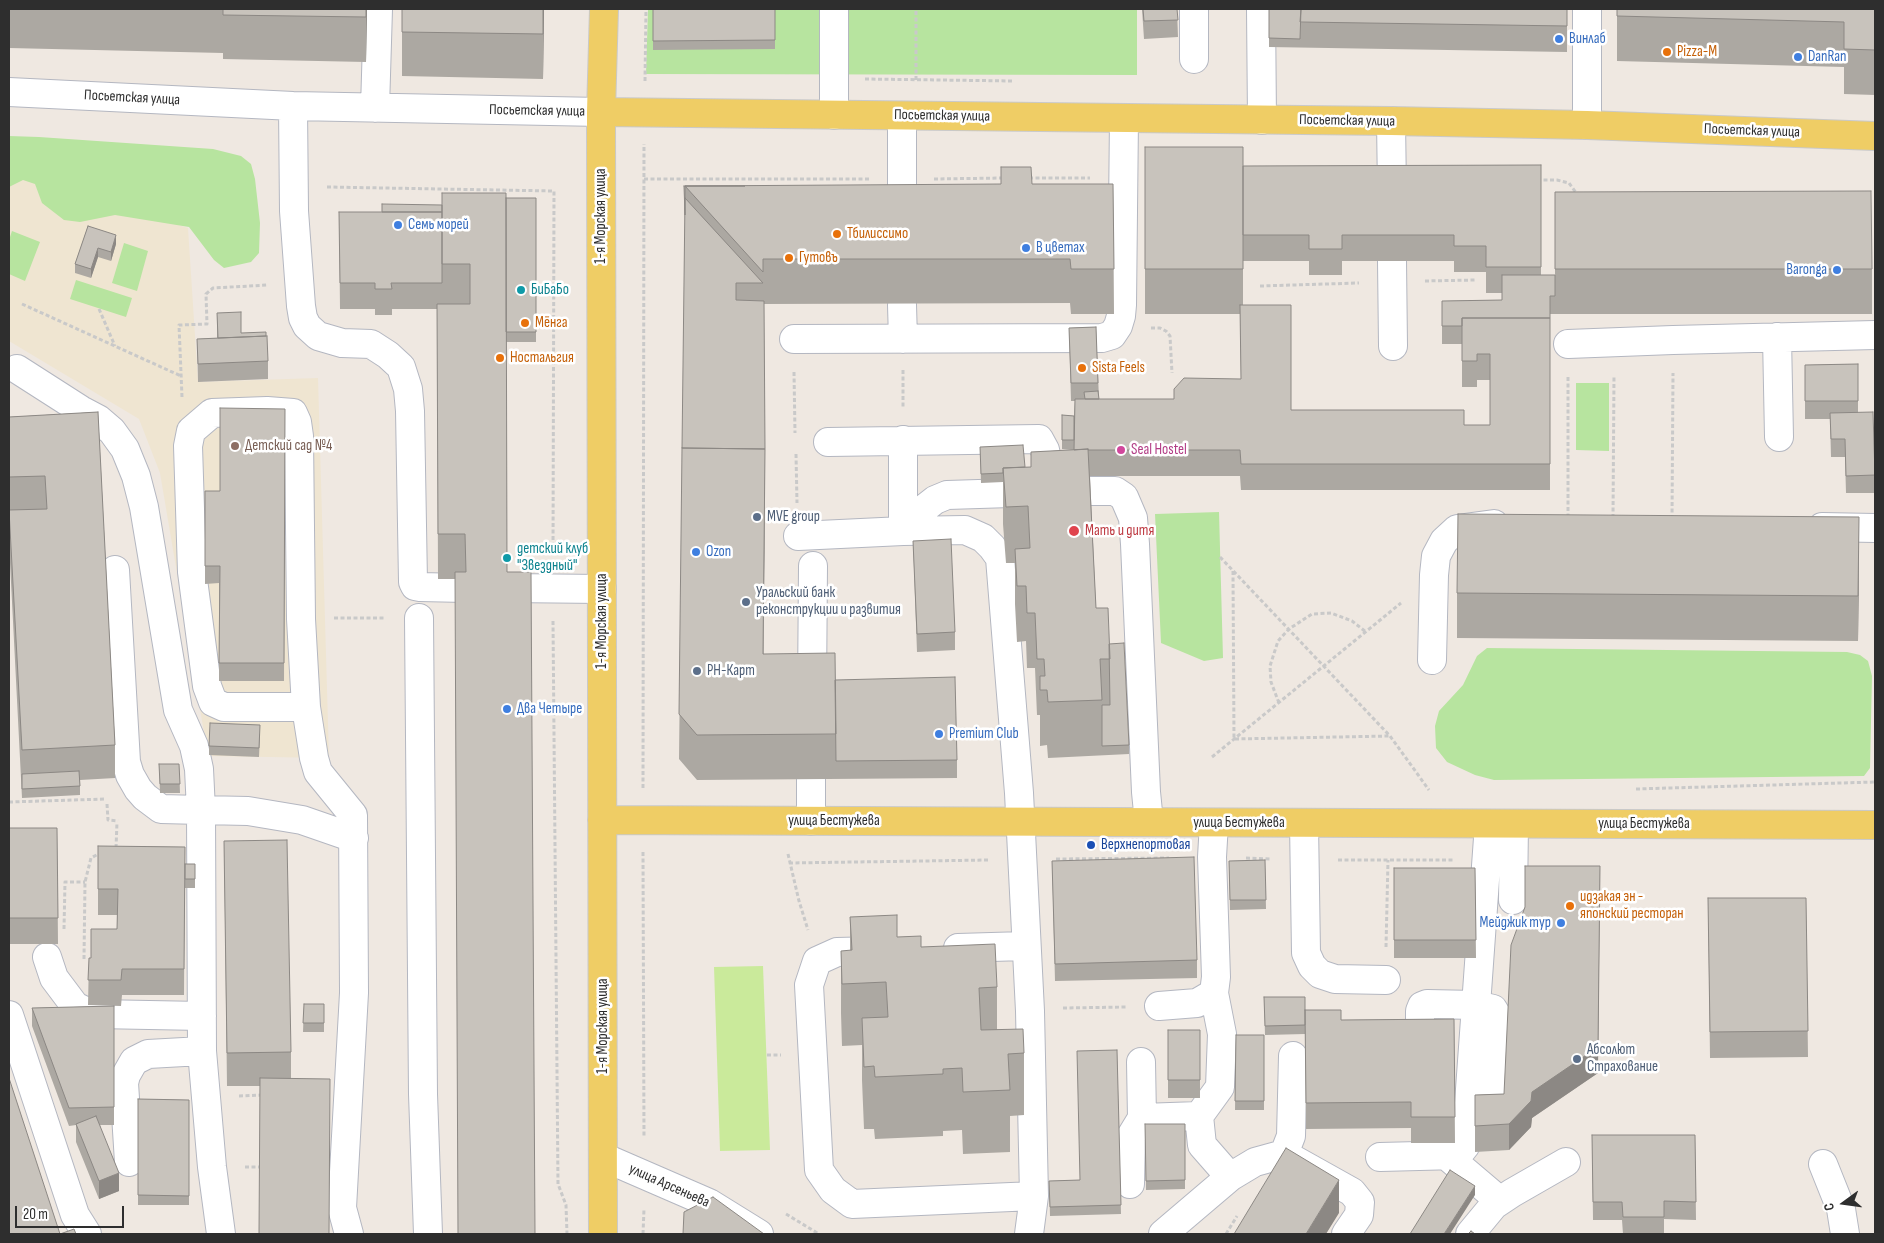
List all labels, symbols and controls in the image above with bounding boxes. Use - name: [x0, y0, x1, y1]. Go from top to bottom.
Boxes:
- place label: Винлаб: [1569, 30, 1606, 48]
- marker: Винлаб: [1553, 33, 1565, 45]
- place label: Pizza-M: [1677, 43, 1717, 61]
- marker: Pizza-M: [1661, 46, 1673, 58]
- place label: DanRan: [1808, 48, 1846, 66]
- marker: DanRan: [1792, 51, 1804, 63]
- street label: Посьетская улица: [84, 86, 180, 110]
- street label: Посьетская улица: [489, 101, 585, 121]
- street label: Посьетская улица: [894, 106, 990, 126]
- street label: Посьетская улица: [1299, 111, 1395, 131]
- street label: Посьетская улица: [1704, 120, 1800, 142]
- street label: 1-я Морская улица: [592, 168, 610, 264]
- place label: Семь морей: [408, 216, 469, 234]
- marker: Семь морей: [392, 219, 404, 231]
- place label: Тбилиссимо: [847, 225, 908, 243]
- marker: Тбилиссимо: [831, 228, 843, 240]
- place label: В цветах: [1036, 239, 1085, 257]
- marker: В цветах: [1020, 242, 1032, 254]
- place label: Гутовъ: [799, 249, 838, 267]
- marker: Гутовъ: [783, 252, 795, 264]
- place label: Baronga: [1786, 261, 1827, 279]
- marker: Baronga: [1831, 264, 1843, 276]
- place label: БиБаБо: [531, 281, 569, 299]
- marker: БиБаБо: [515, 284, 527, 296]
- place label: Мёнга: [535, 314, 568, 332]
- marker: Мёнга: [519, 317, 531, 329]
- place label: Ностальгия: [510, 349, 574, 367]
- marker: Ностальгия: [494, 352, 506, 364]
- place label: Sista Feels: [1092, 359, 1145, 377]
- marker: Sista Feels: [1076, 362, 1088, 374]
- place label: Детский сад №4: [245, 437, 332, 455]
- marker: Детский сад №4: [229, 440, 241, 452]
- place label: Seal Hostel: [1131, 441, 1187, 459]
- marker: Seal Hostel: [1115, 444, 1127, 456]
- place label: MVE group: [767, 508, 820, 526]
- marker: MVE group: [751, 511, 763, 523]
- place label: Мать и дитя: [1085, 522, 1154, 540]
- marker: Мать и дитя: [1067, 524, 1081, 538]
- place label: детский клуб "Звездный": [517, 540, 588, 575]
- place label: Ozon: [706, 543, 731, 561]
- marker: Ozon: [690, 546, 702, 558]
- marker: детский клуб "Звездный": [501, 552, 513, 564]
- street label: 1-я Морская улица: [593, 573, 611, 669]
- place label: Уральский банк реконструкции и развития: [756, 584, 901, 619]
- marker: Уральский банк реконструкции и развития: [740, 596, 752, 608]
- place label: РН-Карт: [707, 662, 755, 680]
- marker: РН-Карт: [691, 665, 703, 677]
- place label: Два Четыре: [517, 700, 582, 718]
- marker: Два Четыре: [501, 703, 513, 715]
- place label: Premium Club: [949, 725, 1019, 743]
- marker: Premium Club: [933, 728, 945, 740]
- street label: улица Бестужева: [788, 812, 880, 830]
- street label: улица Бестужева: [1193, 814, 1285, 832]
- street label: улица Бестужева: [1598, 815, 1690, 833]
- place label: Верхнепортовая: [1101, 836, 1190, 854]
- marker: Верхнепортовая: [1085, 839, 1097, 851]
- place label: идзакая эн - японский ресторан: [1580, 888, 1684, 923]
- marker: идзакая эн - японский ресторан: [1564, 900, 1576, 912]
- place label: Мейджик тур: [1480, 914, 1551, 932]
- marker: Мейджик тур: [1555, 917, 1567, 929]
- street label: 1-я Морская улица: [594, 978, 612, 1074]
- place label: Абсолют Страхование: [1587, 1041, 1658, 1076]
- marker: Абсолют Страхование: [1571, 1053, 1583, 1065]
- street label: улица Арсеньева: [626, 1160, 712, 1212]
- north arrow: [1819, 1178, 1869, 1228]
- scale bar: [18, 1196, 126, 1228]
- text: С: [1820, 1201, 1838, 1212]
- text: 20 m: [23, 1205, 48, 1224]

